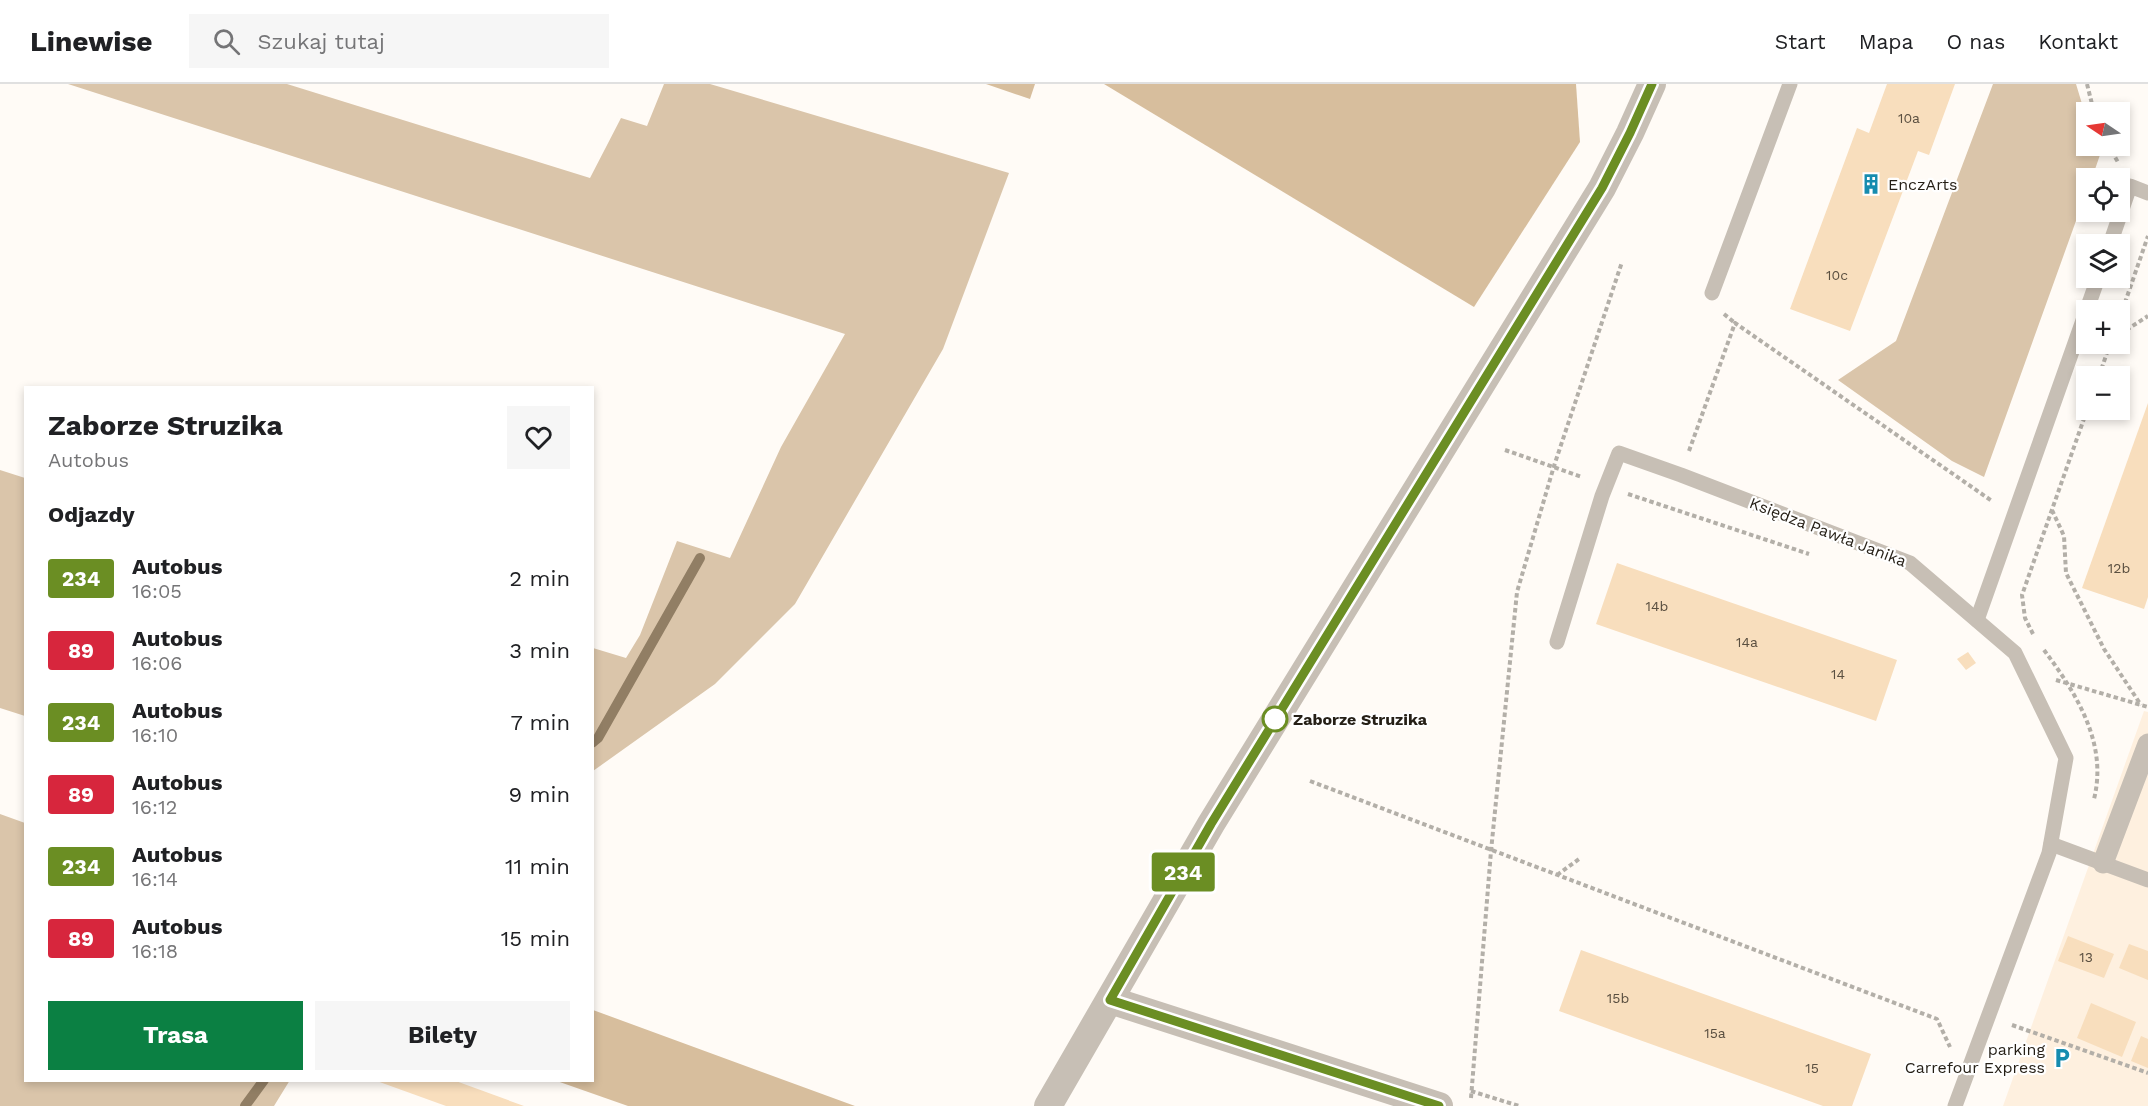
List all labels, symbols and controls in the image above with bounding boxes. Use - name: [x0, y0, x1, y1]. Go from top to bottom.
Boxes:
- search box: [189, 14, 609, 68]
- text: Linewise: [30, 25, 153, 58]
- icon: search: [210, 25, 243, 58]
- text: Szukaj tutaj: [258, 29, 385, 54]
- text: Start: [1775, 29, 1826, 54]
- text: Mapa: [1859, 29, 1913, 54]
- text: O nas: [1946, 29, 2005, 54]
- text: Kontakt: [2038, 29, 2118, 54]
- north arrow: [2076, 102, 2130, 156]
- map controls: [2076, 102, 2130, 420]
- house number: 10a: [1898, 110, 1920, 126]
- button: locate: [2076, 168, 2130, 222]
- building icon: EnczArts: [1859, 172, 1883, 196]
- place label: EnczArts: [1888, 175, 1957, 194]
- button: layers: [2076, 234, 2130, 288]
- house number: 10c: [1826, 267, 1848, 283]
- button: +: [2076, 300, 2130, 354]
- button: −: [2076, 366, 2130, 420]
- button: heart: [507, 406, 570, 469]
- text: Zaborze Struzika: [48, 409, 283, 442]
- text: Autobus: [48, 448, 129, 472]
- street label: Księdza Pawła Janika: [1747, 493, 1909, 571]
- text: Odjazdy: [48, 502, 135, 527]
- text: Autobus: [132, 554, 222, 579]
- house number: 12b: [2108, 560, 2130, 576]
- text: 234: [62, 566, 100, 591]
- text: 2 min: [509, 566, 570, 591]
- text: 16:05: [132, 579, 182, 603]
- house number: 14b: [1646, 598, 1668, 614]
- text: Autobus: [132, 626, 222, 651]
- house number: 14a: [1736, 634, 1758, 650]
- text: 89: [68, 638, 94, 663]
- text: 3 min: [509, 638, 570, 663]
- text: 16:06: [132, 651, 182, 675]
- house number: 14: [1831, 666, 1845, 682]
- text: Autobus: [132, 698, 222, 723]
- marker: Zaborze Struzika: [1262, 706, 1288, 732]
- text: 234: [62, 710, 100, 735]
- text: 7 min: [510, 710, 570, 735]
- place label: Zaborze Struzika: [1293, 710, 1428, 729]
- text: 16:10: [132, 723, 178, 747]
- text: Autobus: [132, 770, 222, 795]
- text: 89: [68, 782, 94, 807]
- text: 9 min: [508, 782, 570, 807]
- text: 16:12: [132, 795, 177, 819]
- text: Autobus: [132, 842, 222, 867]
- line badge: 234: [1148, 852, 1218, 892]
- text: 234: [62, 854, 100, 879]
- text: 11 min: [505, 854, 570, 879]
- text: 234: [1164, 860, 1202, 885]
- text: 16:14: [132, 867, 178, 891]
- text: Autobus: [132, 914, 222, 939]
- text: 89: [68, 926, 94, 951]
- text: 15 min: [501, 926, 570, 951]
- text: 16:18: [132, 939, 178, 963]
- house number: 13: [2079, 949, 2093, 965]
- house number: 15b: [1607, 990, 1629, 1006]
- button: Trasa: [48, 1001, 303, 1070]
- button: Bilety: [315, 1001, 570, 1070]
- house number: 15a: [1704, 1025, 1726, 1041]
- place label: parking Carrefour Express: [1905, 1040, 2045, 1077]
- parking icon: parking Carrefour Express: [2050, 1046, 2074, 1070]
- house number: 15: [1805, 1060, 1819, 1076]

